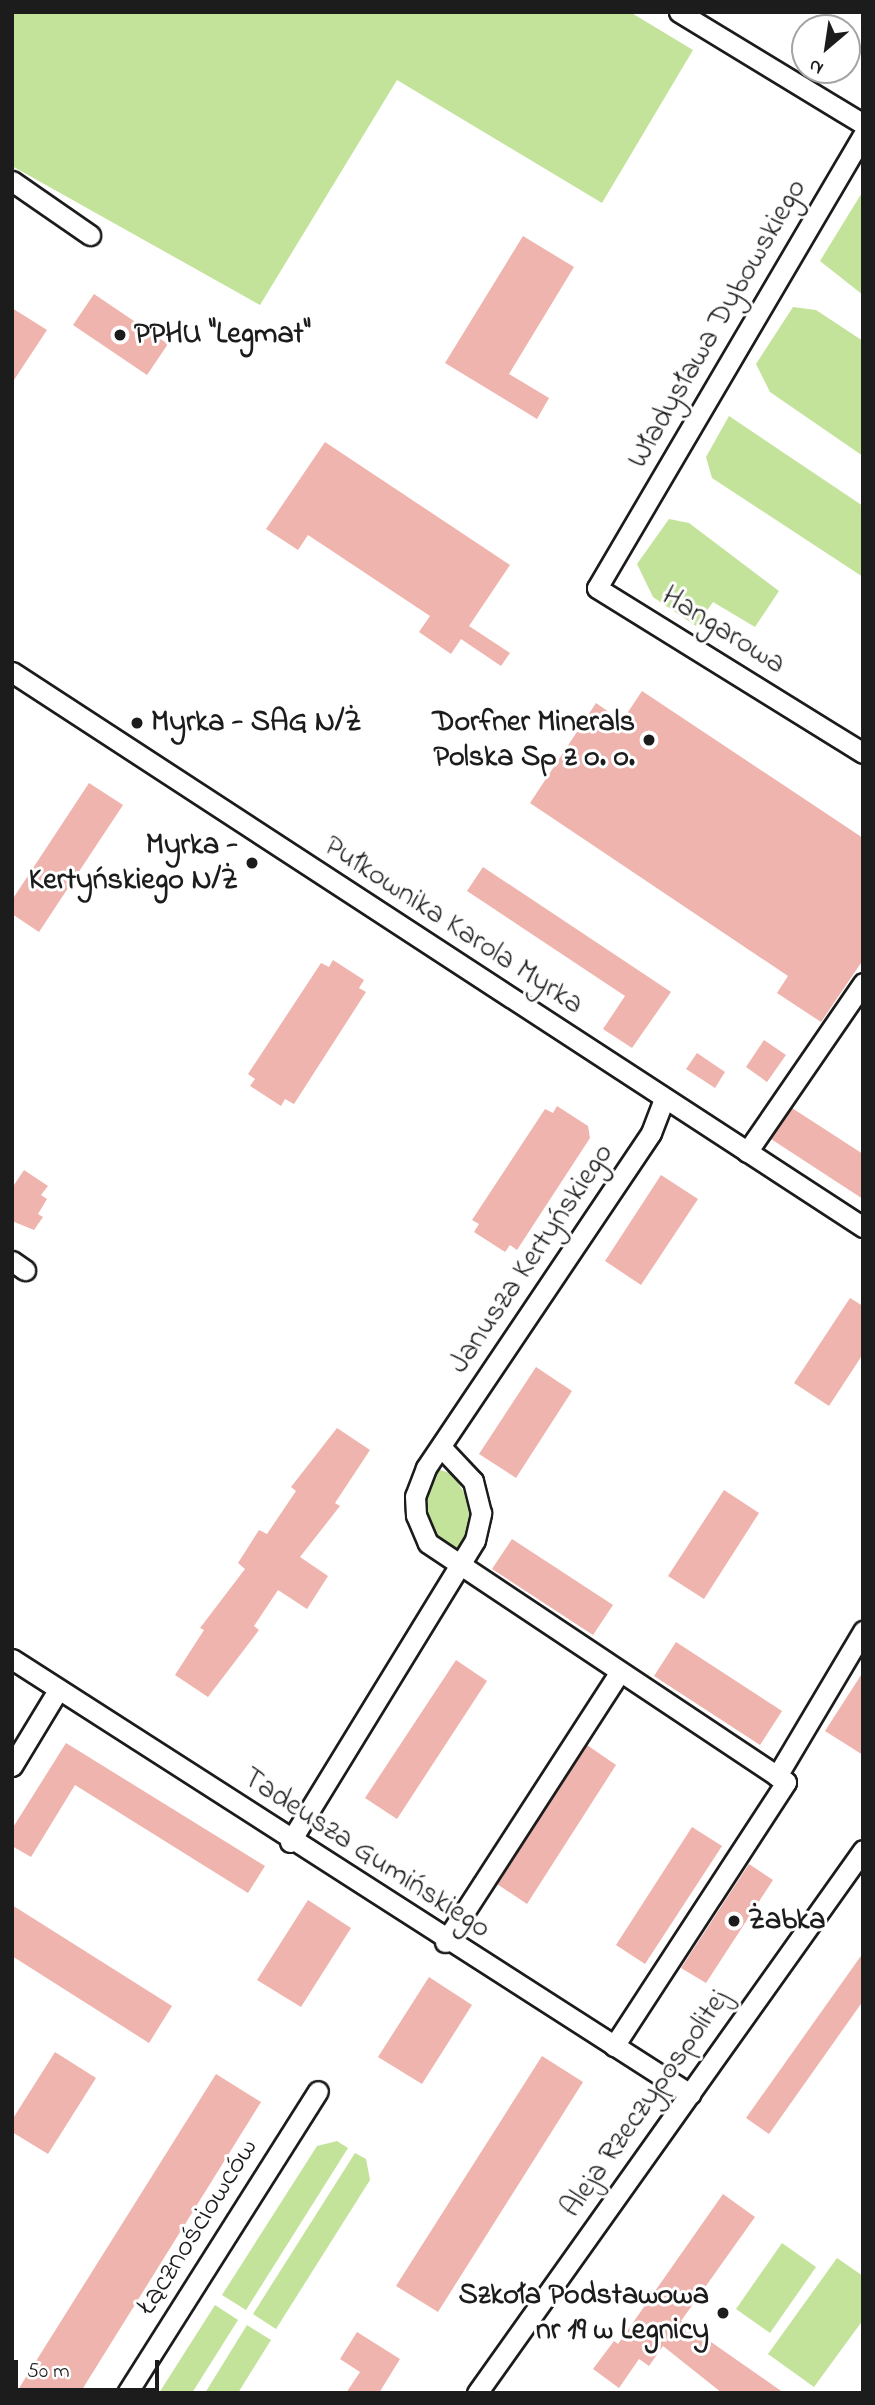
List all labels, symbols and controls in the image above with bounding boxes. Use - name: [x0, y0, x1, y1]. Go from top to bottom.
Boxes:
- north arrow: [791, 14, 861, 84]
- text: N: [804, 51, 829, 81]
- street label: Władysława Dybowskiego: [621, 173, 815, 475]
- place label: PPHU "Legmat": [134, 317, 311, 353]
- marker: PPHU "Legmat": [112, 327, 128, 343]
- street label: Hangarowa: [655, 579, 791, 683]
- place label: Myrka - SAG N/Ż: [151, 705, 361, 741]
- place label: Dorfner Minerals Polska Sp z o. o.: [432, 705, 635, 776]
- marker: Myrka - SAG N/Ż: [129, 715, 145, 731]
- marker: Dorfner Minerals Polska Sp z o. o.: [641, 732, 657, 748]
- place label: Myrka - Kertyńskiego N/Ż: [29, 828, 238, 898]
- street label: Pułkownika Karola Myrka: [317, 829, 589, 1023]
- marker: Myrka - Kertyńskiego N/Ż: [244, 855, 260, 871]
- street label: Janusza Kertyńskiego: [442, 1137, 622, 1381]
- street label: Tadeusza Gumińskiego: [235, 1760, 497, 1948]
- place label: Żabka: [748, 1903, 826, 1939]
- marker: Żabka: [726, 1913, 742, 1929]
- street label: Aleja Rzeczypospolitej: [554, 1983, 738, 2225]
- street label: Łącznościowców: [129, 2132, 267, 2322]
- place label: Szkoła Podstawowa nr 19 w Legnicy: [458, 2278, 709, 2348]
- marker: Szkoła Podstawowa nr 19 w Legnicy: [715, 2305, 731, 2321]
- scale bar: [18, 2346, 163, 2390]
- text: 50 m: [27, 2357, 70, 2387]

